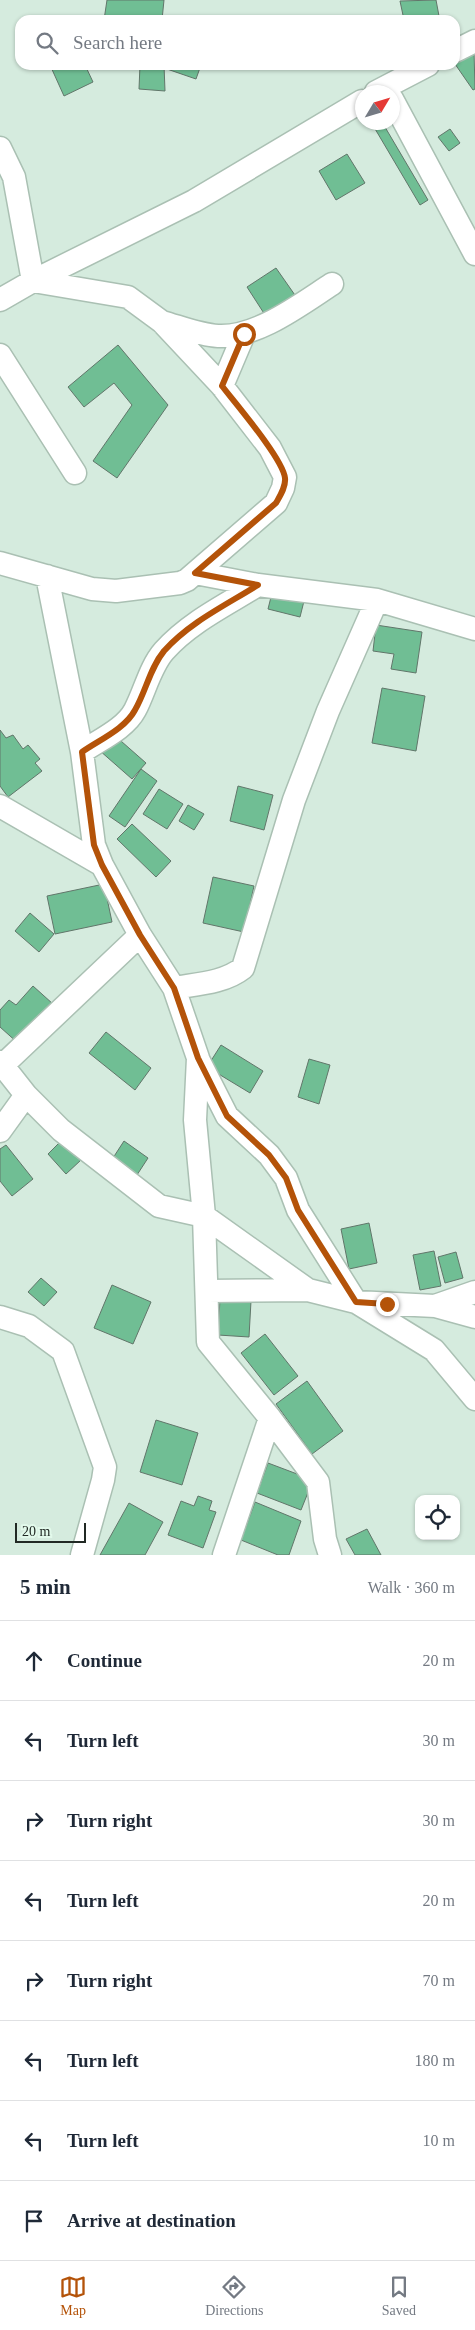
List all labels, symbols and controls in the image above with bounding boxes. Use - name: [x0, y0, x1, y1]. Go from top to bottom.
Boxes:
- search box: [15, 15, 460, 70]
- icon: search: [33, 29, 61, 57]
- text: Search here: [73, 32, 162, 53]
- north arrow: [355, 85, 400, 130]
- route start: [233, 323, 256, 346]
- route end: [376, 1293, 399, 1316]
- map controls: [415, 1495, 460, 1540]
- button: locate: [415, 1495, 460, 1540]
- scale bar: [15, 1520, 86, 1543]
- text: 20 m: [22, 1524, 50, 1539]
- text: 5 min: [20, 1575, 71, 1599]
- text: Walk · 360 m: [368, 1579, 455, 1596]
- icon: ahead: [20, 1647, 48, 1675]
- text: Continue: [67, 1650, 142, 1671]
- text: 20 m: [423, 1652, 455, 1669]
- icon: left: [20, 1727, 48, 1755]
- text: Turn left: [67, 1730, 139, 1751]
- text: 30 m: [423, 1732, 455, 1749]
- icon: right: [20, 1807, 48, 1835]
- text: Turn right: [67, 1810, 152, 1831]
- text: 30 m: [423, 1812, 455, 1829]
- icon: left: [20, 1887, 48, 1915]
- text: Turn left: [67, 1890, 139, 1911]
- text: 20 m: [423, 1892, 455, 1909]
- icon: right: [20, 1967, 48, 1995]
- text: Turn right: [67, 1970, 152, 1991]
- text: 70 m: [423, 1972, 455, 1989]
- icon: left: [20, 2047, 48, 2075]
- text: Turn left: [67, 2050, 139, 2071]
- text: 180 m: [415, 2052, 455, 2069]
- icon: left: [20, 2127, 48, 2155]
- text: Turn left: [67, 2130, 139, 2151]
- text: 10 m: [423, 2132, 455, 2149]
- icon: arrive: [20, 2207, 48, 2235]
- text: Arrive at destination: [67, 2210, 236, 2231]
- tab: Map: [59, 2273, 87, 2319]
- tab: Directions: [205, 2273, 264, 2319]
- tab: Saved: [382, 2273, 416, 2319]

